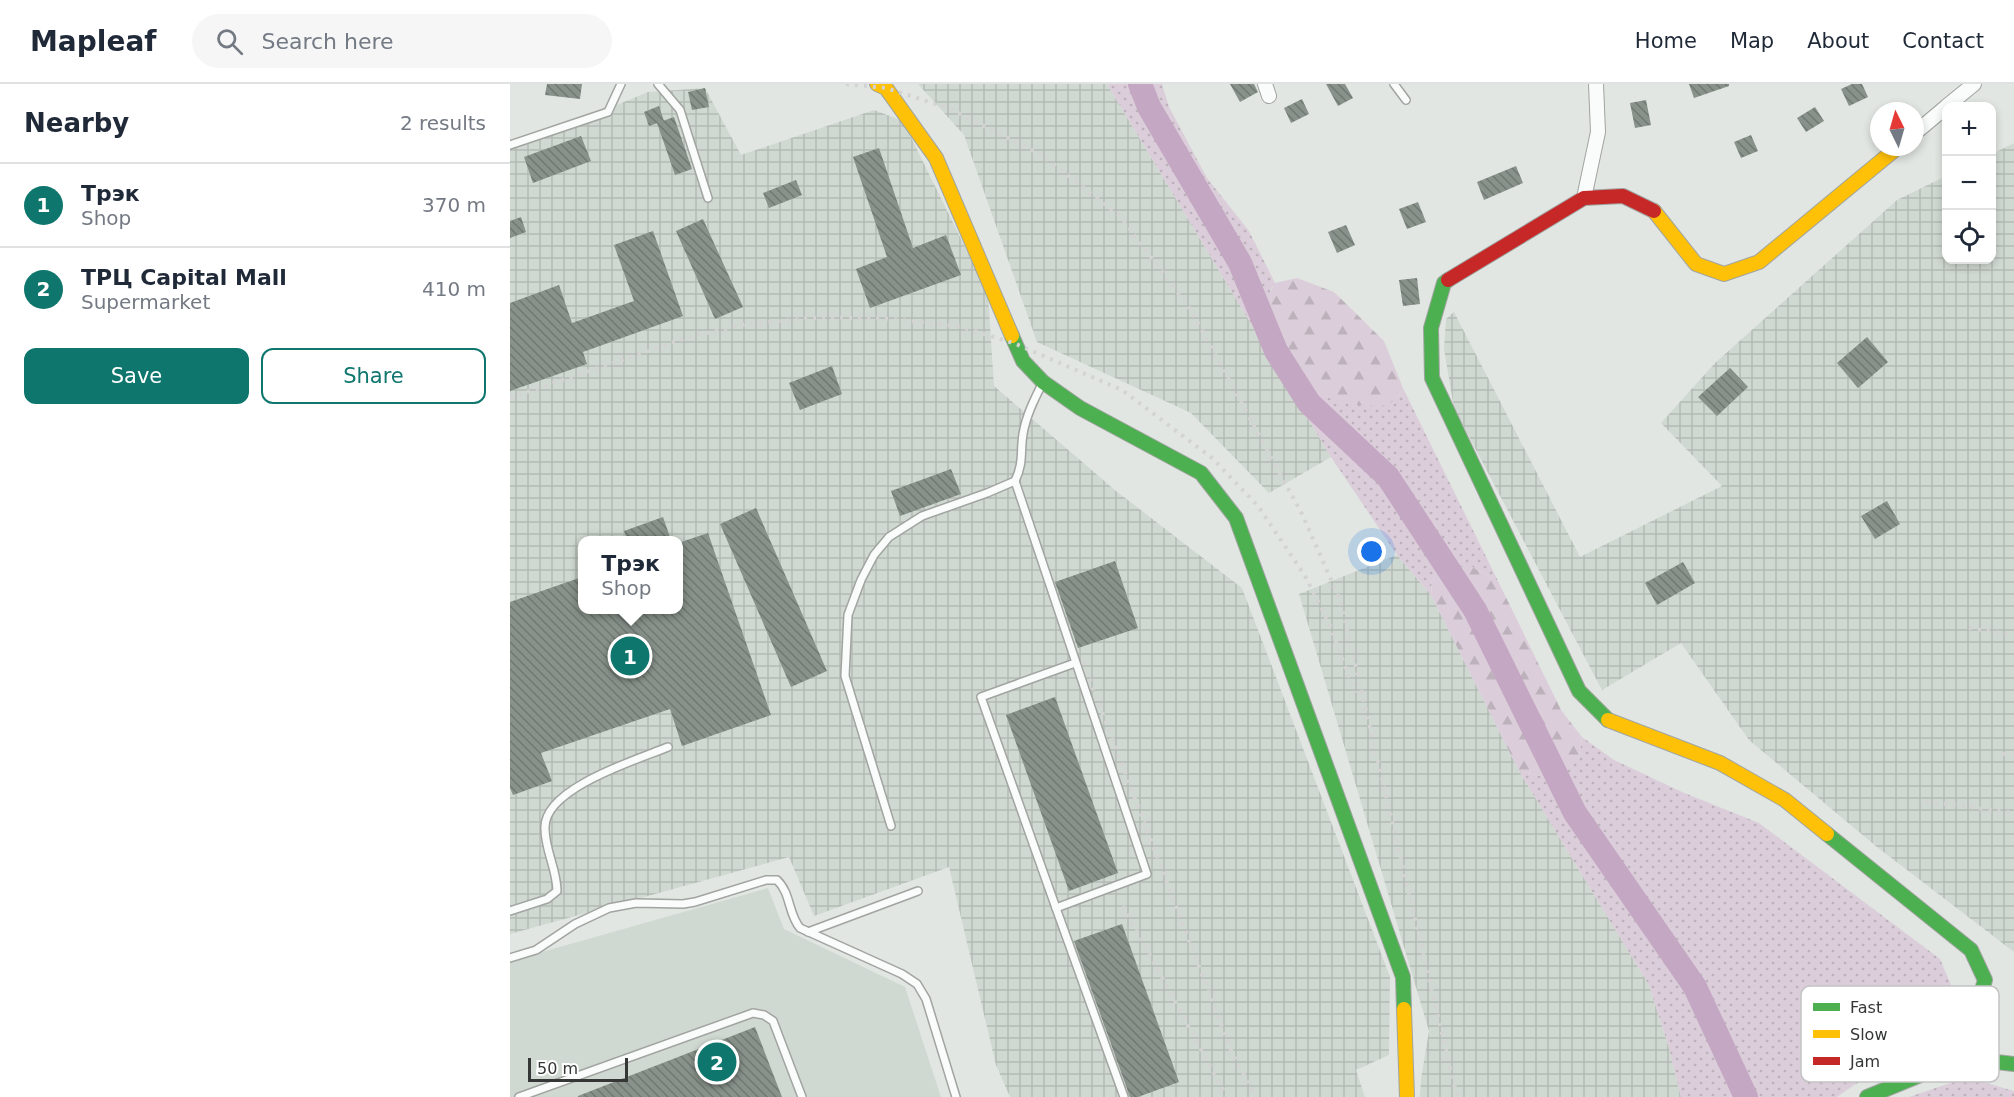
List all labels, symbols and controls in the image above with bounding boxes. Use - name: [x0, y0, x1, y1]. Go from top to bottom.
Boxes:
- search box: [192, 14, 612, 68]
- text: Mapleaf: [30, 25, 156, 58]
- icon: search: [213, 25, 246, 58]
- text: Search here: [261, 29, 394, 54]
- text: Home: [1635, 29, 1697, 53]
- text: Map: [1730, 29, 1774, 53]
- text: About: [1807, 29, 1869, 53]
- text: Contact: [1902, 29, 1984, 53]
- north arrow: [1870, 102, 1924, 156]
- map controls: [1942, 102, 1996, 264]
- button: +: [1942, 102, 1996, 156]
- text: Nearby: [24, 108, 129, 138]
- text: 2 results: [400, 111, 486, 135]
- button: −: [1942, 156, 1996, 210]
- text: Трэк: [81, 181, 140, 206]
- text: 1: [37, 193, 50, 217]
- text: 370 m: [422, 193, 486, 217]
- text: Shop: [81, 206, 131, 230]
- button: locate: [1942, 210, 1996, 264]
- text: ТРЦ Capital Mall: [81, 265, 287, 290]
- text: 2: [37, 277, 50, 301]
- text: 410 m: [422, 277, 486, 301]
- text: Supermarket: [81, 290, 210, 314]
- button: Save: [24, 348, 249, 404]
- button: Share: [261, 348, 486, 404]
- popup: [578, 536, 683, 614]
- your location: [1357, 537, 1386, 566]
- text: Трэк: [601, 551, 660, 576]
- text: Shop: [601, 576, 651, 600]
- pin: 1: [610, 634, 650, 678]
- legend: [1801, 986, 1999, 1082]
- text: Fast: [1850, 998, 1882, 1017]
- text: Slow: [1850, 1025, 1887, 1044]
- pin: 2: [698, 1040, 736, 1084]
- text: Jam: [1849, 1052, 1880, 1071]
- scale bar: [528, 1055, 628, 1082]
- text: 50 m: [537, 1059, 578, 1078]

